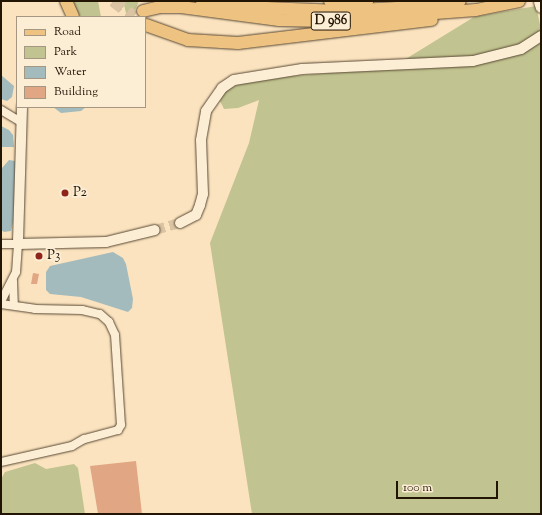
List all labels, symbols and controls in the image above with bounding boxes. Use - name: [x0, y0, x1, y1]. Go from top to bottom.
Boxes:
- road number: D 986: [310, 10, 352, 32]
- legend: [16, 16, 146, 108]
- text: Road: [54, 23, 81, 41]
- text: Park: [54, 43, 77, 61]
- text: Water: [54, 63, 86, 81]
- text: Building: [54, 83, 98, 101]
- place label: P2: [73, 185, 87, 201]
- marker: P2: [60, 188, 70, 198]
- place label: P3: [47, 248, 60, 264]
- marker: P3: [34, 251, 44, 261]
- scale bar: [398, 473, 500, 499]
- text: 100 m: [403, 479, 432, 497]

